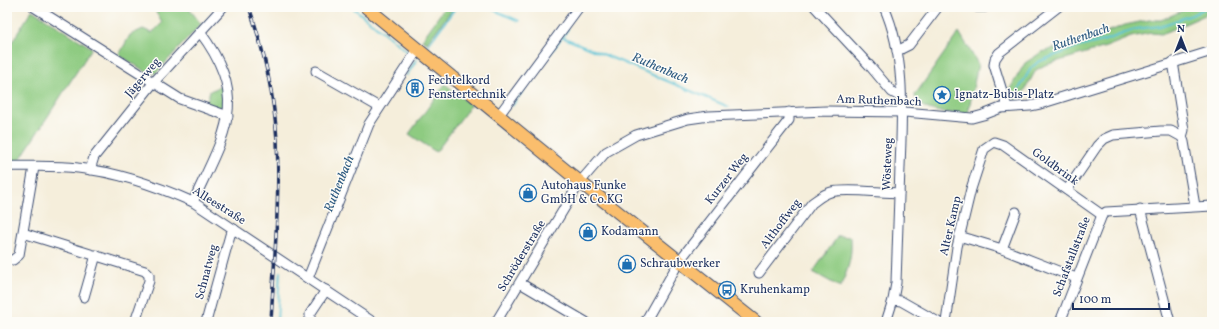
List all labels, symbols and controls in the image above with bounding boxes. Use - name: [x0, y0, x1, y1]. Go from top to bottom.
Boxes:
- north arrow: [1161, 18, 1201, 58]
- water label: Ruthenbach: [1050, 20, 1113, 56]
- text: N: [1177, 22, 1185, 37]
- water label: Ruthenbach: [629, 49, 692, 89]
- street label: Jägerweg: [122, 55, 164, 101]
- place label: Fechtelkord Fenstertechnik: [428, 73, 507, 103]
- building icon: Fechtelkord Fenstertechnik: [405, 78, 425, 98]
- place icon: Ignatz-Bubis-Platz: [932, 85, 952, 105]
- place label: Ignatz-Bubis-Platz: [955, 87, 1054, 103]
- street label: Am Ruthenbach: [836, 92, 922, 110]
- street label: Wösteweg: [879, 137, 897, 191]
- street label: Goldbrink: [1028, 145, 1082, 190]
- street label: Kurzer Weg: [702, 150, 752, 208]
- water label: Ruthenbach: [320, 152, 360, 215]
- place label: Autohaus Funke GmbH & Co.KG: [541, 178, 626, 208]
- street label: Alleestraße: [189, 183, 249, 229]
- shop icon: Autohaus Funke GmbH & Co.KG: [518, 183, 538, 203]
- street label: Alter Kamp: [936, 194, 966, 257]
- street label: Althoffweg: [757, 196, 805, 252]
- street label: Schafstallstraße: [1049, 214, 1095, 299]
- street label: Schröderstraße: [494, 217, 550, 295]
- shop icon: Kodamann: [578, 222, 598, 242]
- place label: Kodamann: [601, 224, 659, 240]
- street label: Schnatweg: [192, 242, 222, 302]
- shop icon: Schraubwerker: [617, 254, 637, 274]
- place label: Schraubwerker: [640, 256, 720, 272]
- bus stop icon: Kruhenkamp: [717, 280, 737, 300]
- place label: Kruhenkamp: [740, 282, 810, 298]
- scale bar: [1073, 285, 1169, 311]
- text: 100 m: [1079, 292, 1112, 308]

